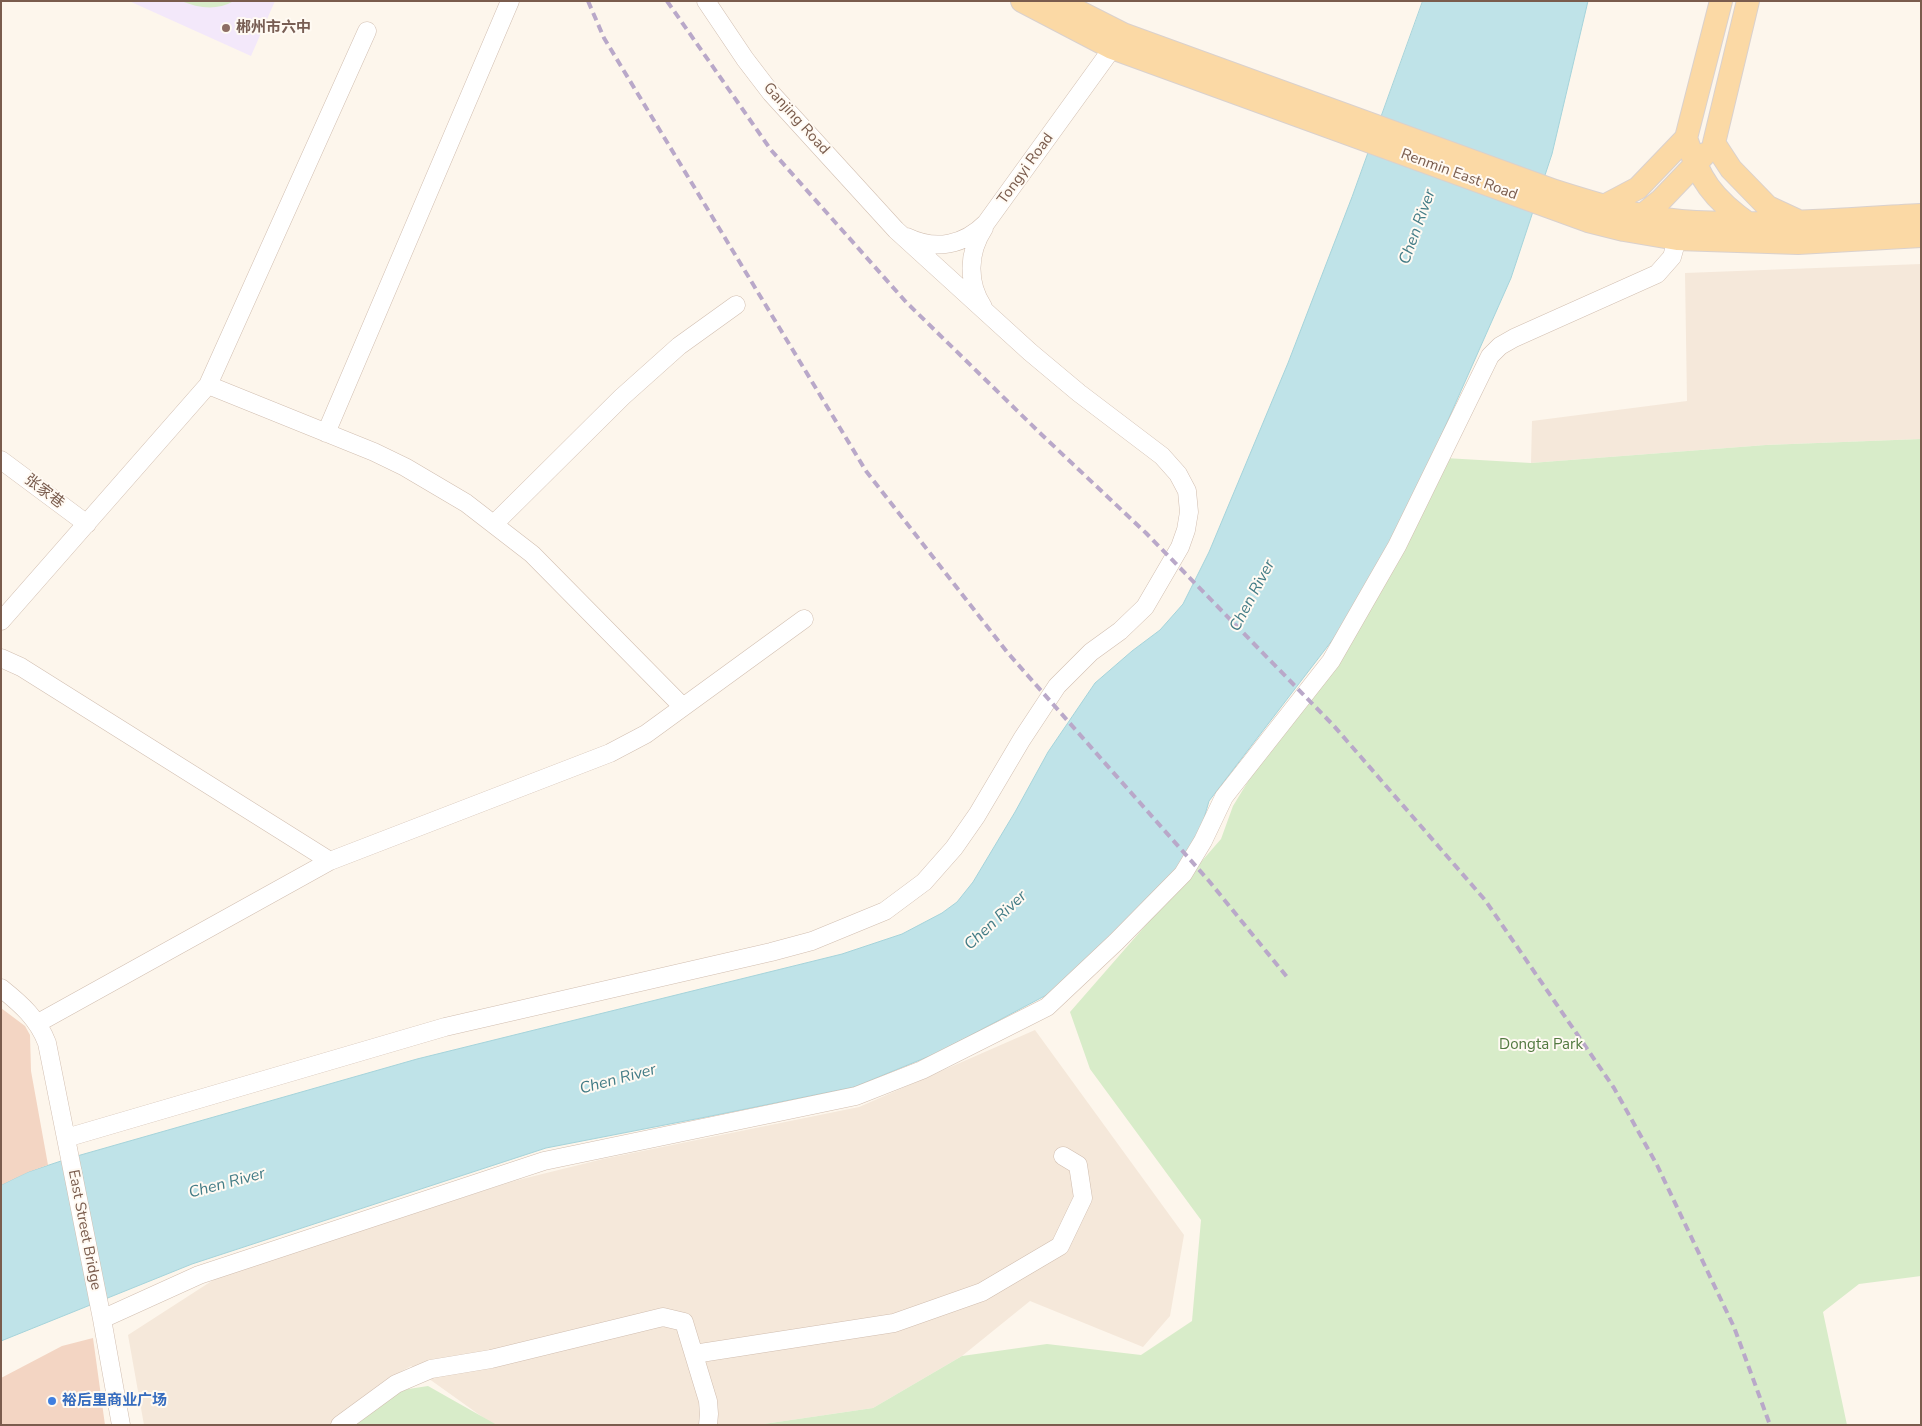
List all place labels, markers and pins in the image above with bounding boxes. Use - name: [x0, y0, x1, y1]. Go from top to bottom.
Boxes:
- place label: 郴州市六中: [236, 19, 311, 37]
- marker: 郴州市六中: [220, 22, 232, 34]
- place label: 裕后里商业广场: [62, 1392, 167, 1410]
- marker: 裕后里商业广场: [46, 1395, 58, 1407]

